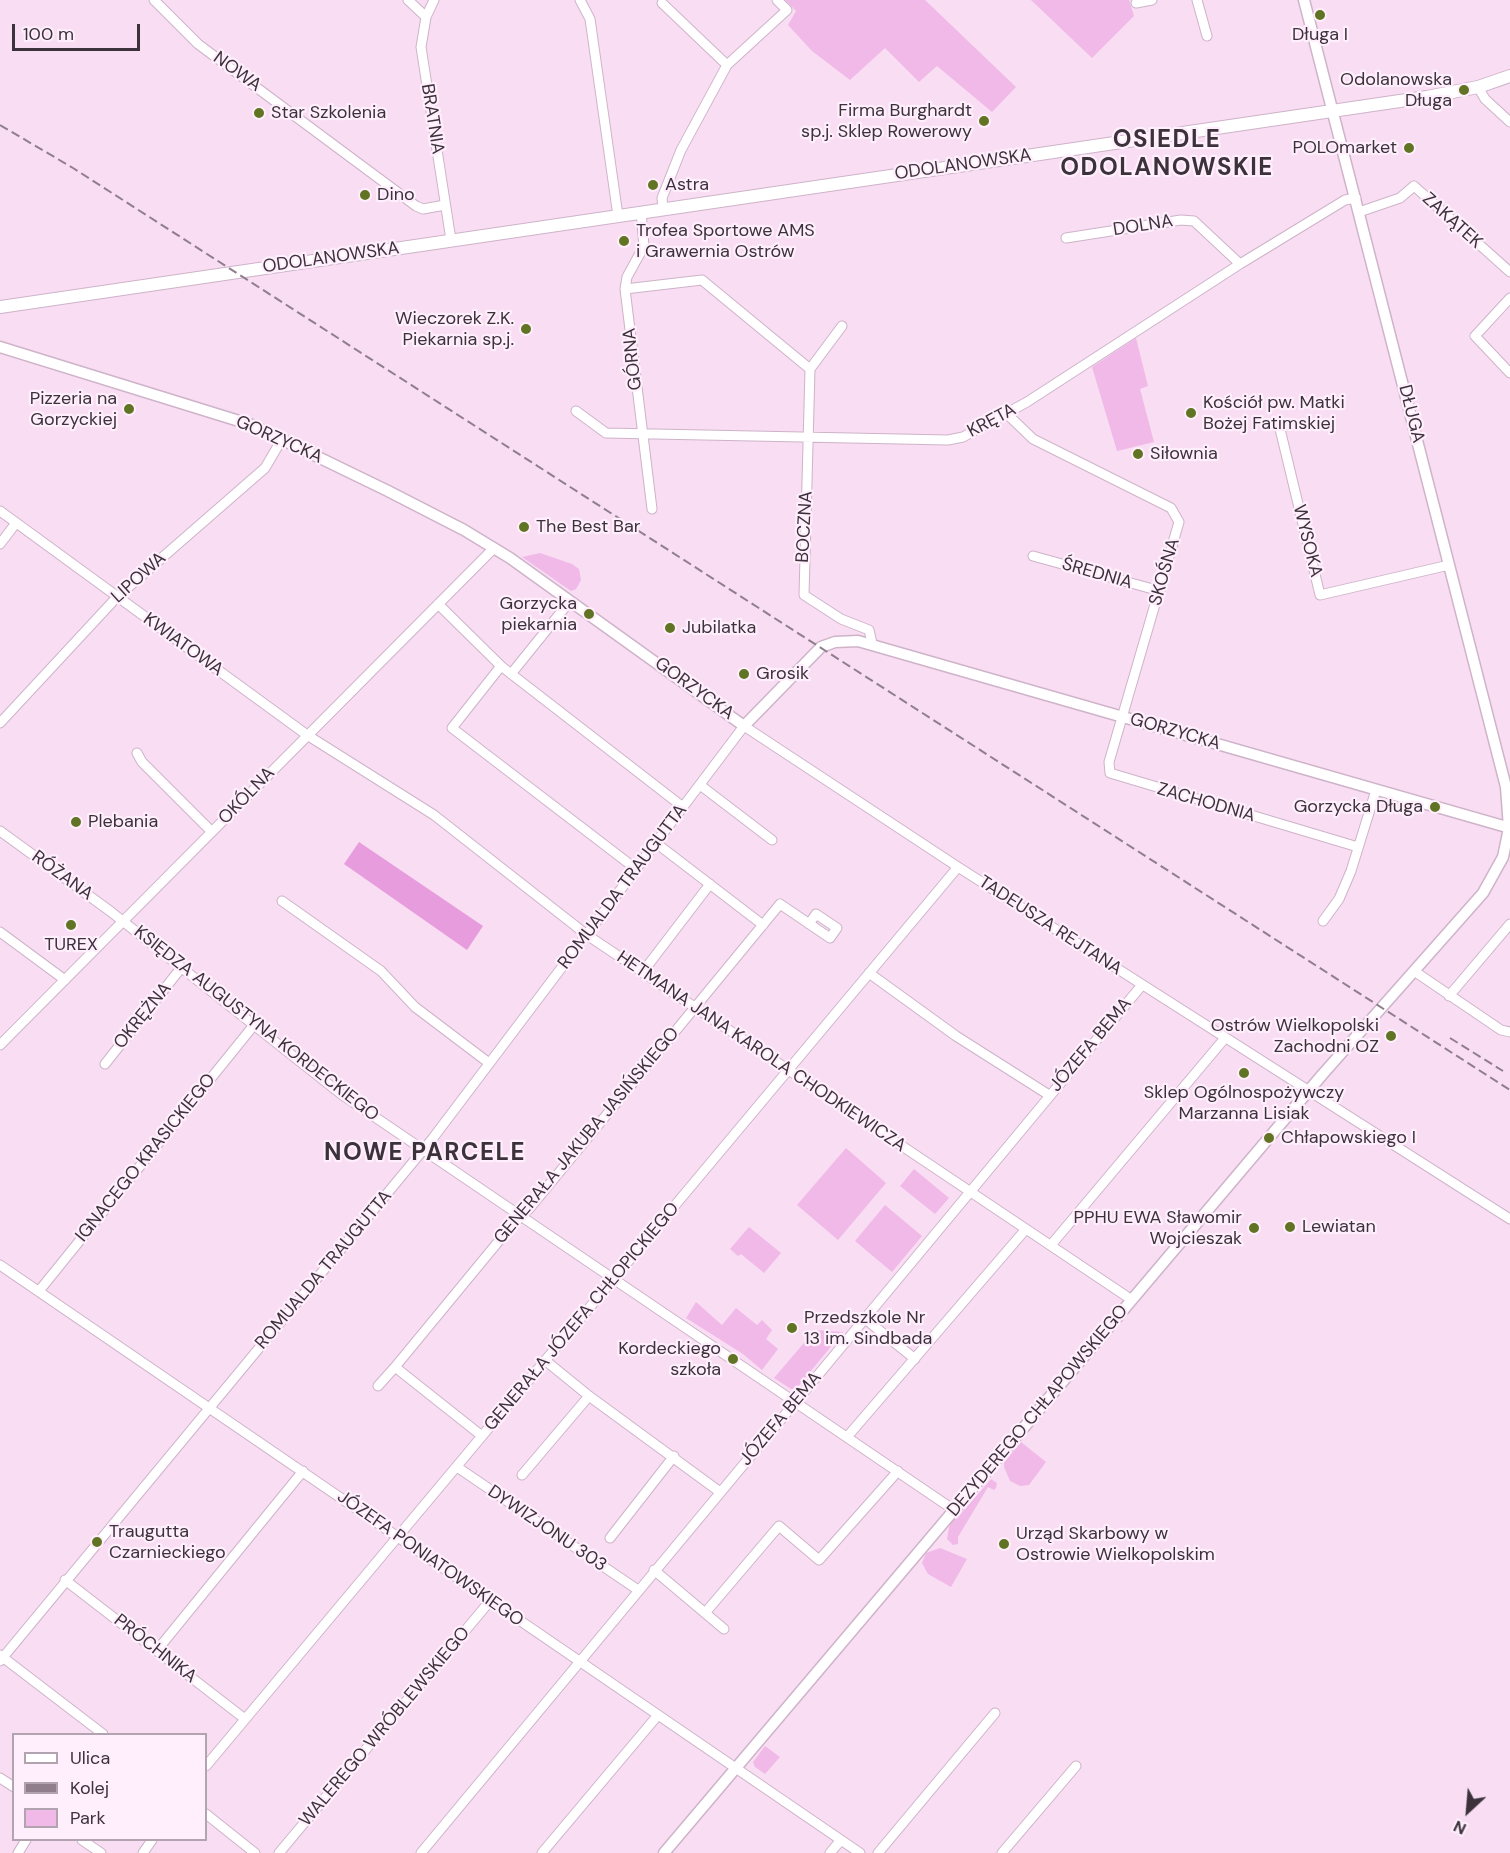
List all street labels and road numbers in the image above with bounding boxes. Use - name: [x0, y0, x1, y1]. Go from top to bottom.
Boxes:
- street label: NOWA: [209, 47, 265, 97]
- street label: BRATNIA: [416, 82, 448, 156]
- street label: ODOLANOWSKA: [893, 145, 1033, 185]
- street label: ZAKĄTEK: [1417, 188, 1487, 254]
- street label: DOLNA: [1112, 211, 1174, 241]
- street label: ODOLANOWSKA: [261, 238, 401, 278]
- street label: GÓRNA: [619, 327, 647, 391]
- street label: DŁUGA: [1393, 383, 1429, 445]
- street label: KRĘTA: [964, 399, 1020, 443]
- street label: GORZYCKA: [232, 411, 326, 469]
- street label: BOCZNA: [792, 491, 818, 563]
- street label: WYSOKA: [1288, 502, 1326, 580]
- street label: SKOŚNA: [1145, 536, 1185, 608]
- street label: LIPOWA: [107, 548, 171, 608]
- street label: ŚREDNIA: [1059, 554, 1135, 594]
- street label: KWIATOWA: [139, 609, 227, 681]
- street label: GORZYCKA: [650, 653, 738, 725]
- street label: GORZYCKA: [1127, 709, 1223, 755]
- street label: OKÓLNA: [214, 763, 280, 829]
- street label: ZACHODNIA: [1154, 779, 1258, 827]
- street label: ROMUALDA TRAUGUTTA: [554, 800, 692, 974]
- street label: RÓŻANA: [27, 846, 97, 906]
- street label: TADEUSZA REJTANA: [974, 872, 1126, 980]
- street label: KSIĘDZA AUGUSTYNA KORDECKIEGO: [129, 922, 383, 1126]
- street label: HETMANA JANA KAROLA CHODKIEWICZA: [612, 947, 910, 1157]
- street label: OKRĘŻNA: [110, 978, 176, 1054]
- street label: JÓZEFA BEMA: [1045, 994, 1137, 1096]
- street label: GENERAŁA JAKUBA JASIŃSKIEGO: [490, 1023, 684, 1249]
- street label: IGNACEGO KRASICKIEGO: [71, 1070, 221, 1246]
- street label: ROMUALDA TRAUGUTTA: [251, 1186, 397, 1354]
- street label: GENERAŁA JÓZEFA CHŁOPICKIEGO: [480, 1198, 684, 1436]
- street label: DEZYDEREGO CHŁAPOWSKIEGO: [943, 1301, 1133, 1521]
- street label: JÓZEFA BEMA: [735, 1368, 827, 1470]
- street label: DYWIZJONU 303: [483, 1481, 611, 1577]
- street label: JÓZEFA PONIATOWSKIEGO: [333, 1486, 527, 1632]
- street label: PRÓCHNIKA: [109, 1610, 201, 1688]
- street label: WALEREGO WRÓBLEWSKIEGO: [295, 1623, 475, 1831]

